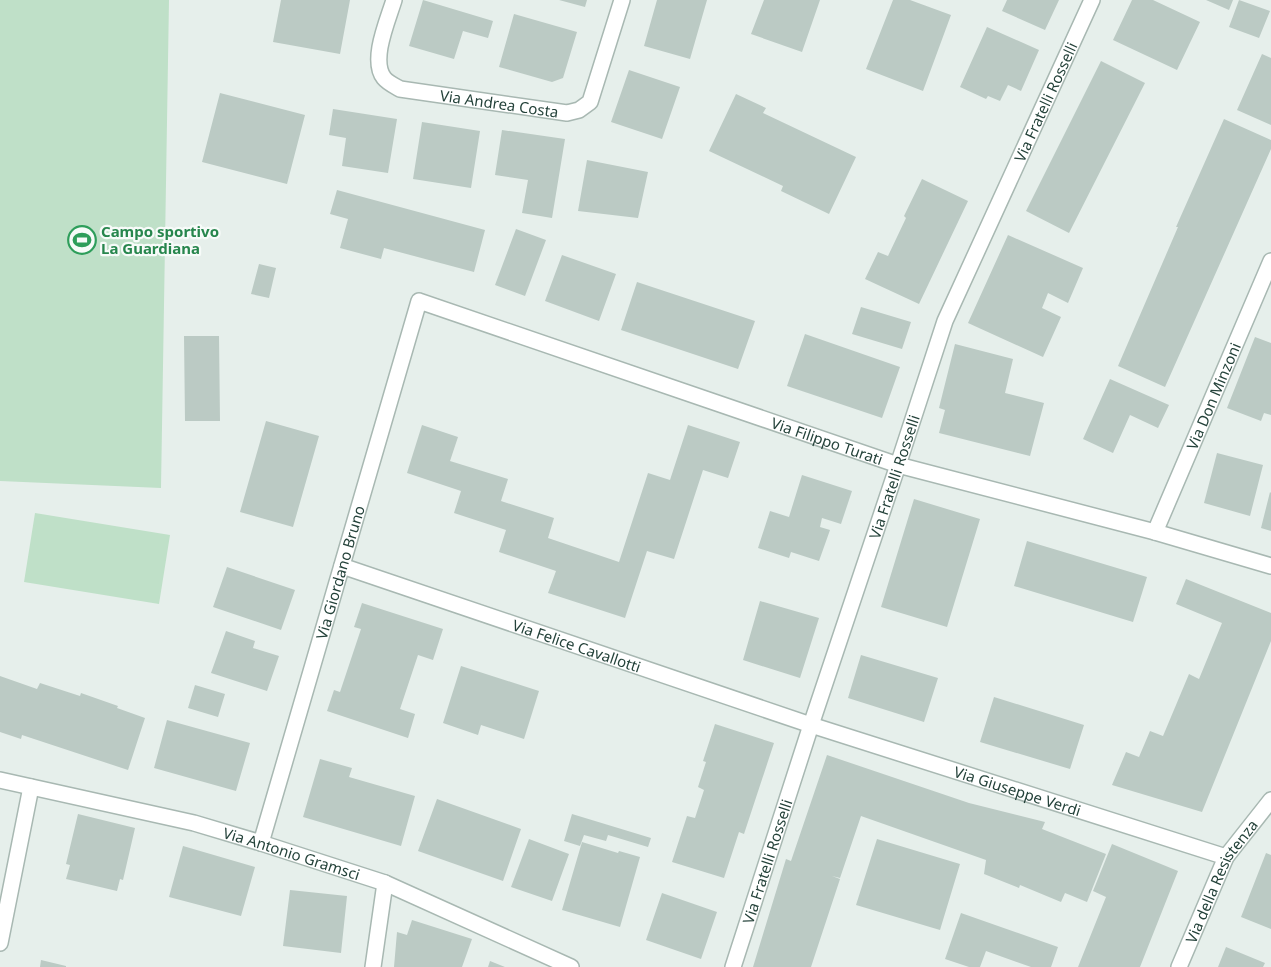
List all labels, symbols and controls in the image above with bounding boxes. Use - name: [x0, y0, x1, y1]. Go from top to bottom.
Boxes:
- street label: Via Fratelli Rosselli: [1009, 39, 1081, 165]
- street label: Via Andrea Costa: [439, 85, 560, 122]
- place label: Campo sportivo La Guardiana: [101, 221, 219, 258]
- sports icon: Campo sportivo La Guardiana: [67, 225, 97, 255]
- street label: Via Don Minzoni: [1182, 339, 1245, 453]
- street label: Via Filippo Turati: [769, 412, 886, 469]
- street label: Via Fratelli Rosselli: [864, 412, 924, 541]
- street label: Via Giordano Bruno: [311, 503, 369, 642]
- street label: Via Felice Cavallotti: [510, 615, 644, 677]
- street label: Via Giuseppe Verdi: [952, 761, 1084, 820]
- street label: Via Fratelli Rosselli: [738, 797, 796, 926]
- street label: Via della Resistenza: [1180, 815, 1262, 946]
- street label: Via Antonio Gramsci: [221, 822, 363, 884]

